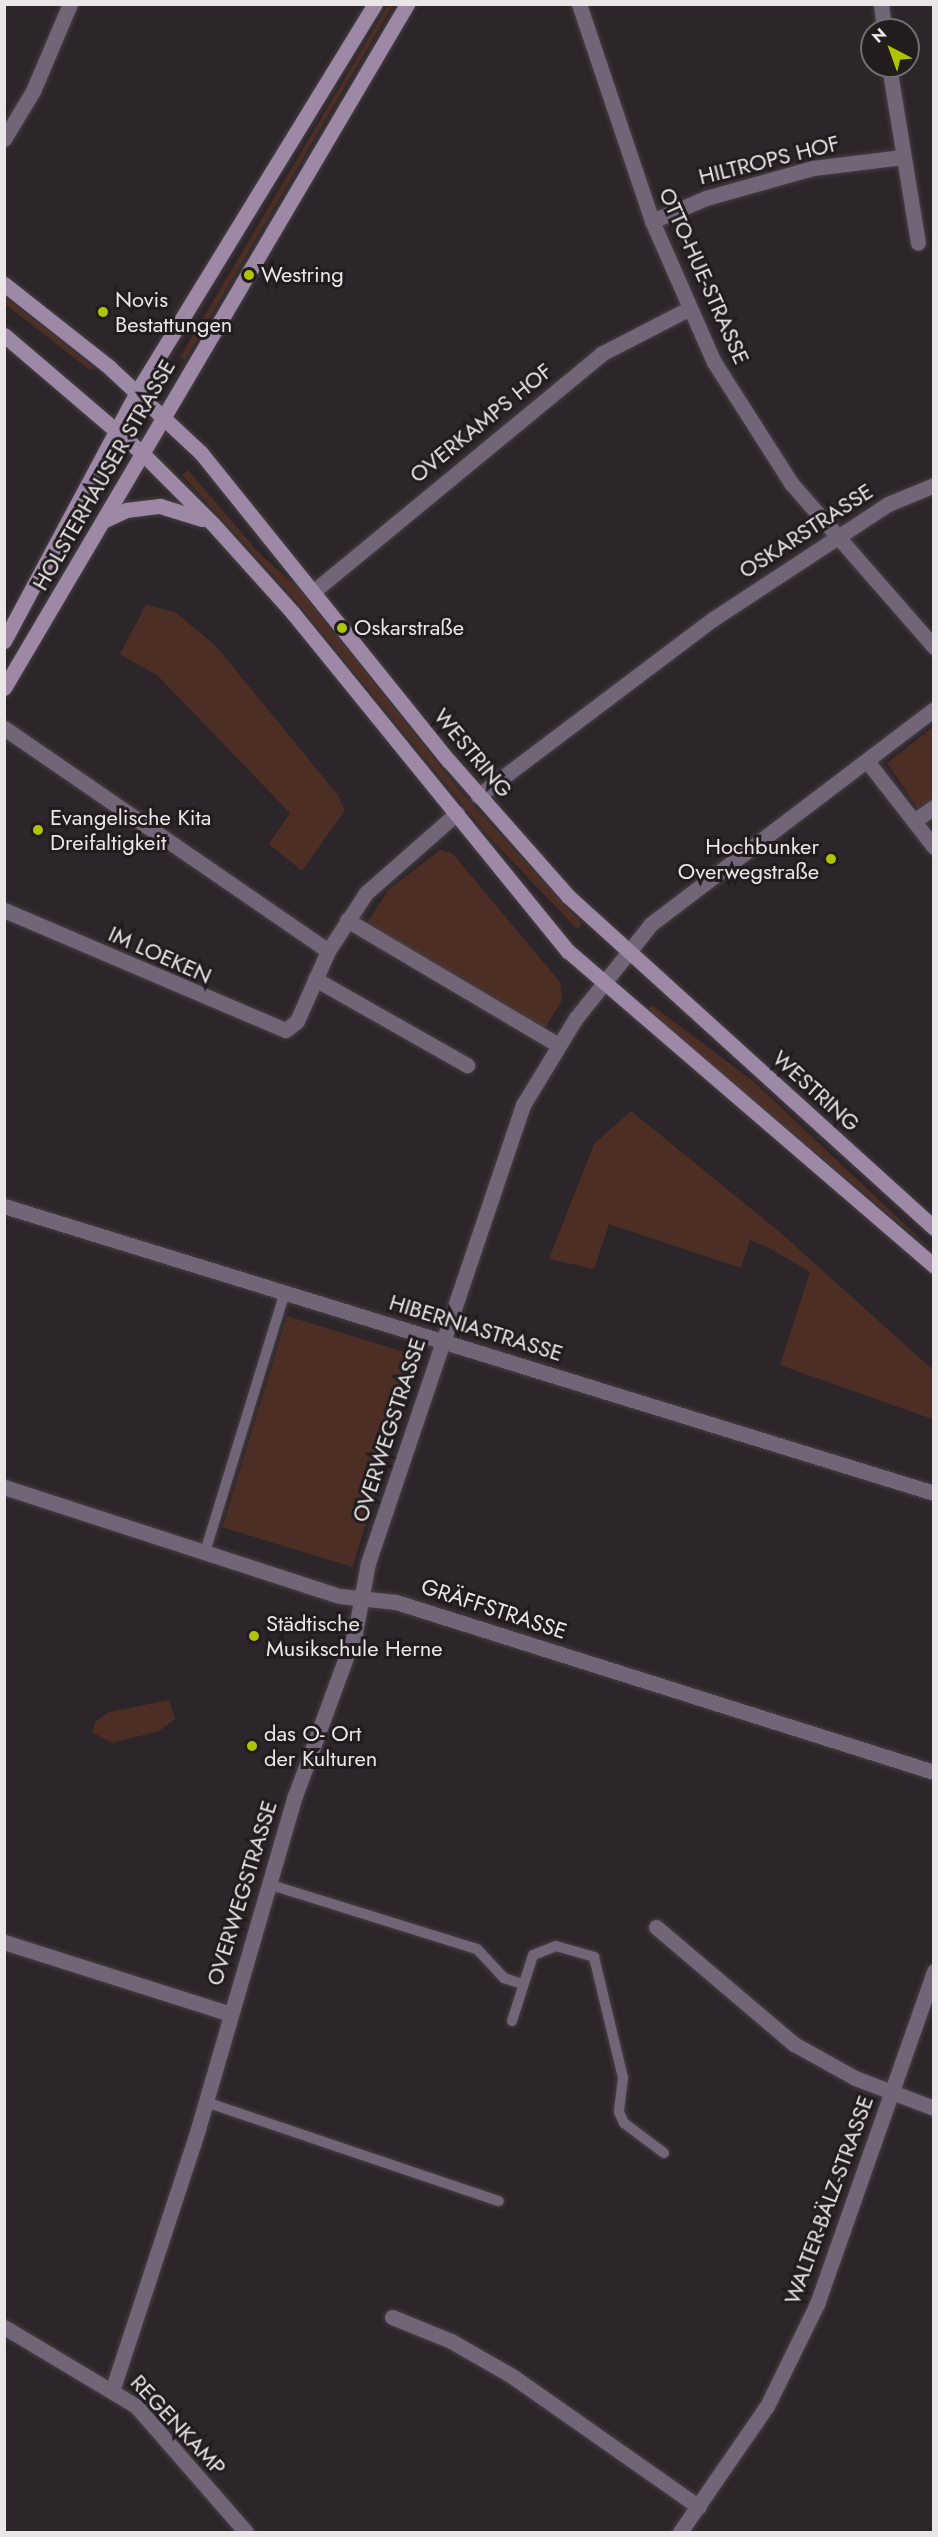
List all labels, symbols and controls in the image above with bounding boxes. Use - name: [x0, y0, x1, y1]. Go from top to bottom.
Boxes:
- north arrow: [860, 18, 920, 78]
- text: N: [867, 23, 892, 48]
- street label: HILTROPS HOF: [696, 130, 842, 190]
- street label: OTTO-HUE-STRASSE: [653, 184, 755, 368]
- place label: Westring: [261, 262, 344, 288]
- marker: Westring: [242, 268, 256, 282]
- place label: Novis Bestattungen: [115, 286, 232, 338]
- marker: Novis Bestattungen: [96, 305, 110, 319]
- street label: HOLSTERHAUSER STRASSE: [27, 355, 181, 595]
- street label: OVERKAMPS HOF: [405, 358, 557, 488]
- street label: OSKARSTRASSE: [734, 478, 878, 584]
- place label: Oskarstraße: [354, 615, 464, 641]
- marker: Oskarstraße: [335, 621, 349, 635]
- street label: WESTRING: [428, 703, 518, 803]
- place label: Evangelische Kita Dreifaltigkeit: [50, 804, 211, 855]
- marker: Evangelische Kita Dreifaltigkeit: [31, 823, 45, 837]
- place label: Hochbunker Overwegstraße: [678, 833, 819, 884]
- marker: Hochbunker Overwegstraße: [824, 852, 838, 866]
- street label: IM LOEKEN: [104, 921, 216, 989]
- street label: WESTRING: [767, 1045, 865, 1137]
- street label: HIBERNIASTRASSE: [386, 1289, 566, 1367]
- street label: OVERWEGSTRASSE: [347, 1335, 431, 1525]
- street label: GRÄFFSTRASSE: [418, 1573, 570, 1645]
- place label: Städtische Musikschule Herne: [266, 1610, 443, 1662]
- marker: Städtische Musikschule Herne: [247, 1629, 261, 1643]
- place label: das O- Ort der Kulturen: [264, 1720, 377, 1772]
- marker: das O- Ort der Kulturen: [245, 1739, 259, 1753]
- street label: OVERWEGSTRASSE: [201, 1797, 283, 1989]
- street label: WALTER-BÄLZ-STRASSE: [779, 2092, 879, 2308]
- street label: REGENKAMP: [125, 2369, 231, 2481]

